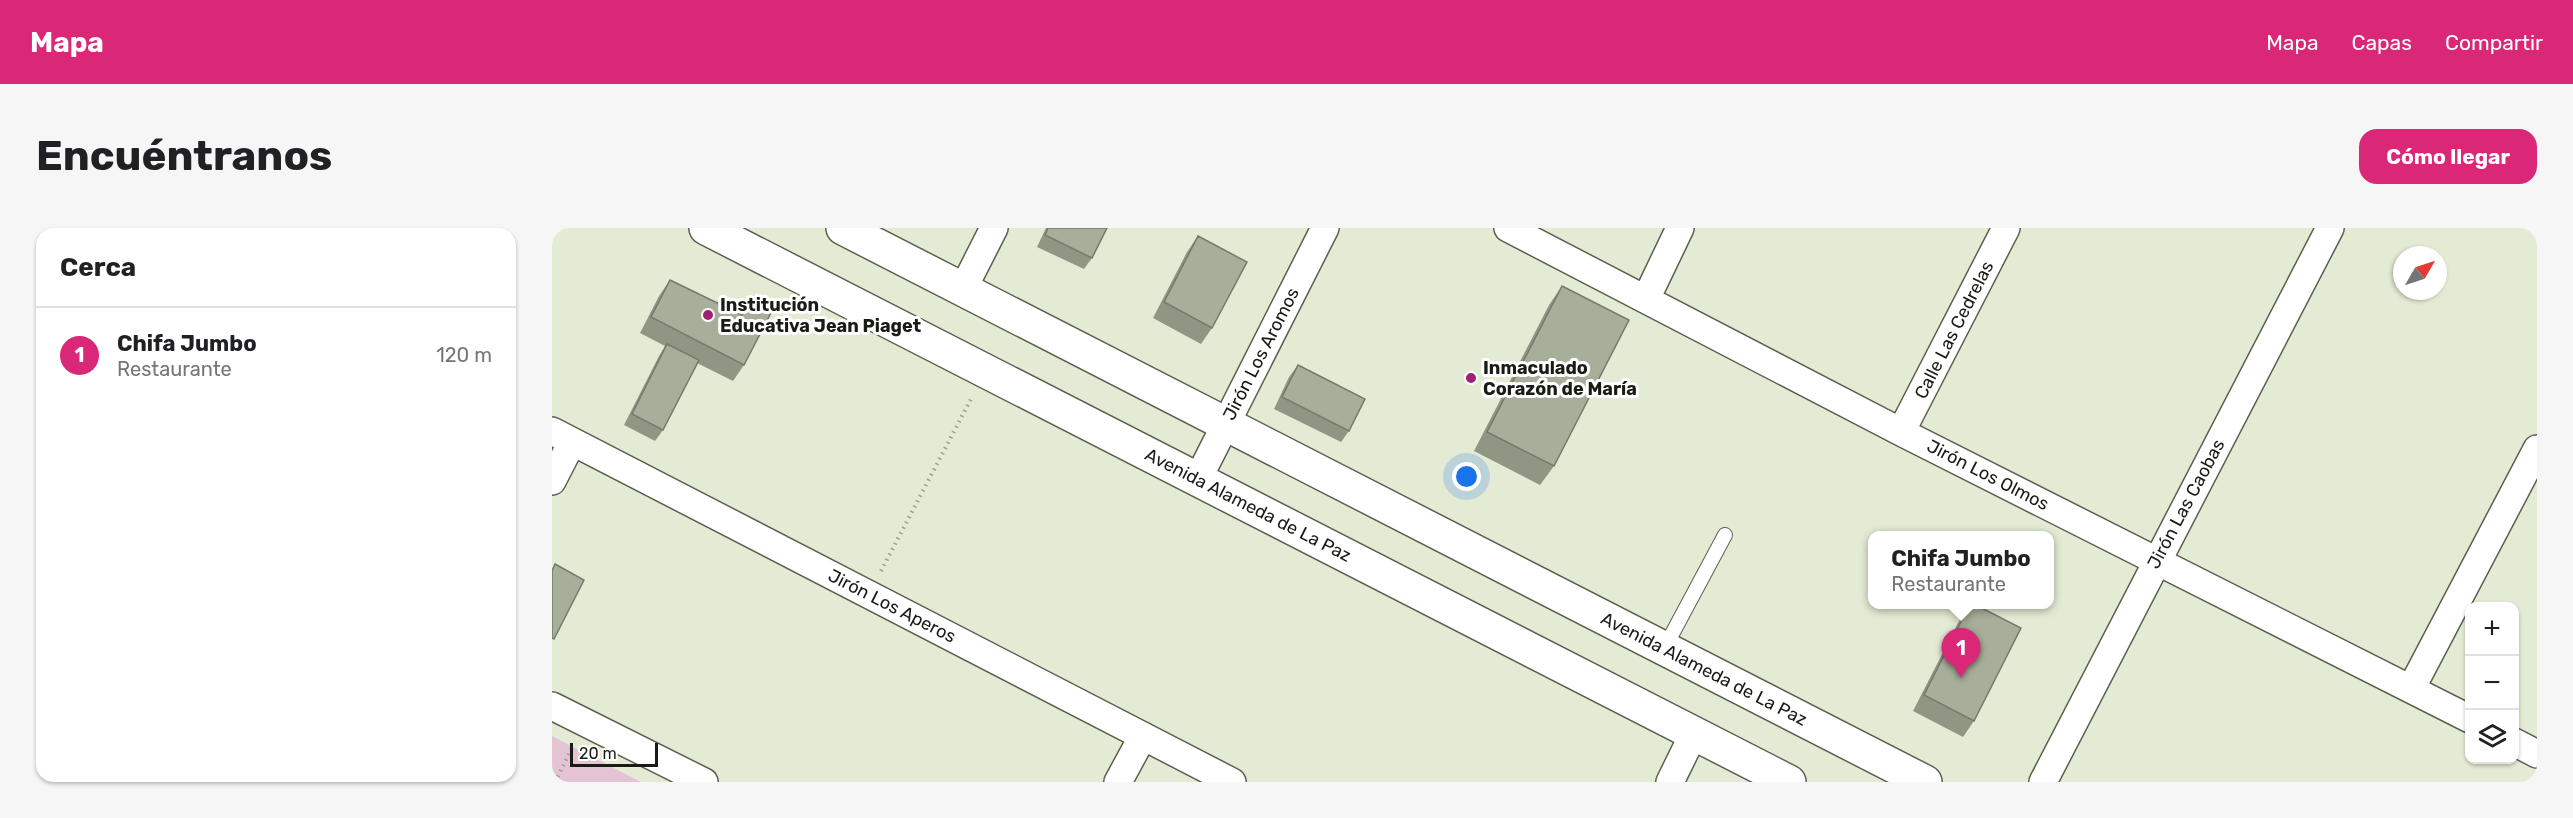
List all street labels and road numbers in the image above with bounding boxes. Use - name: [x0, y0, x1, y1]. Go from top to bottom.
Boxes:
- street label: Calle Las Cedrelas: [1910, 257, 1998, 403]
- street label: Jirón Los Aromos: [1218, 284, 1304, 424]
- street label: Jirón Los Olmos: [1923, 435, 2053, 515]
- street label: Jirón Las Caobas: [2143, 435, 2229, 573]
- street label: Avenida Alameda de La Paz: [1141, 443, 1355, 567]
- street label: Jirón Los Aperos: [824, 564, 960, 648]
- street label: Avenida Alameda de La Paz: [1597, 607, 1811, 731]

